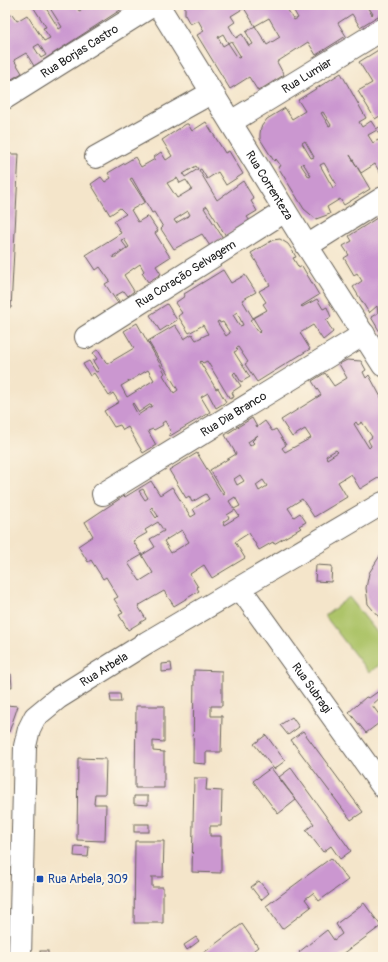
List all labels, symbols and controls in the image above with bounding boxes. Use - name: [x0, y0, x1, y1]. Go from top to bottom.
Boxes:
- street label: Rua Borjas Castro: [38, 21, 122, 81]
- street label: Rua Lumiar: [279, 54, 335, 97]
- street label: Rua Correnteza: [242, 148, 297, 223]
- street label: Rua Coração Selvagem: [133, 236, 239, 311]
- street label: Rua Dia Branco: [198, 388, 270, 440]
- street label: Rua Arbela: [77, 648, 131, 690]
- street label: Rua Subragi: [289, 660, 335, 716]
- place label: Rua Arbela, 309: [48, 872, 128, 887]
- marker: Rua Arbela, 309: [35, 874, 45, 884]

